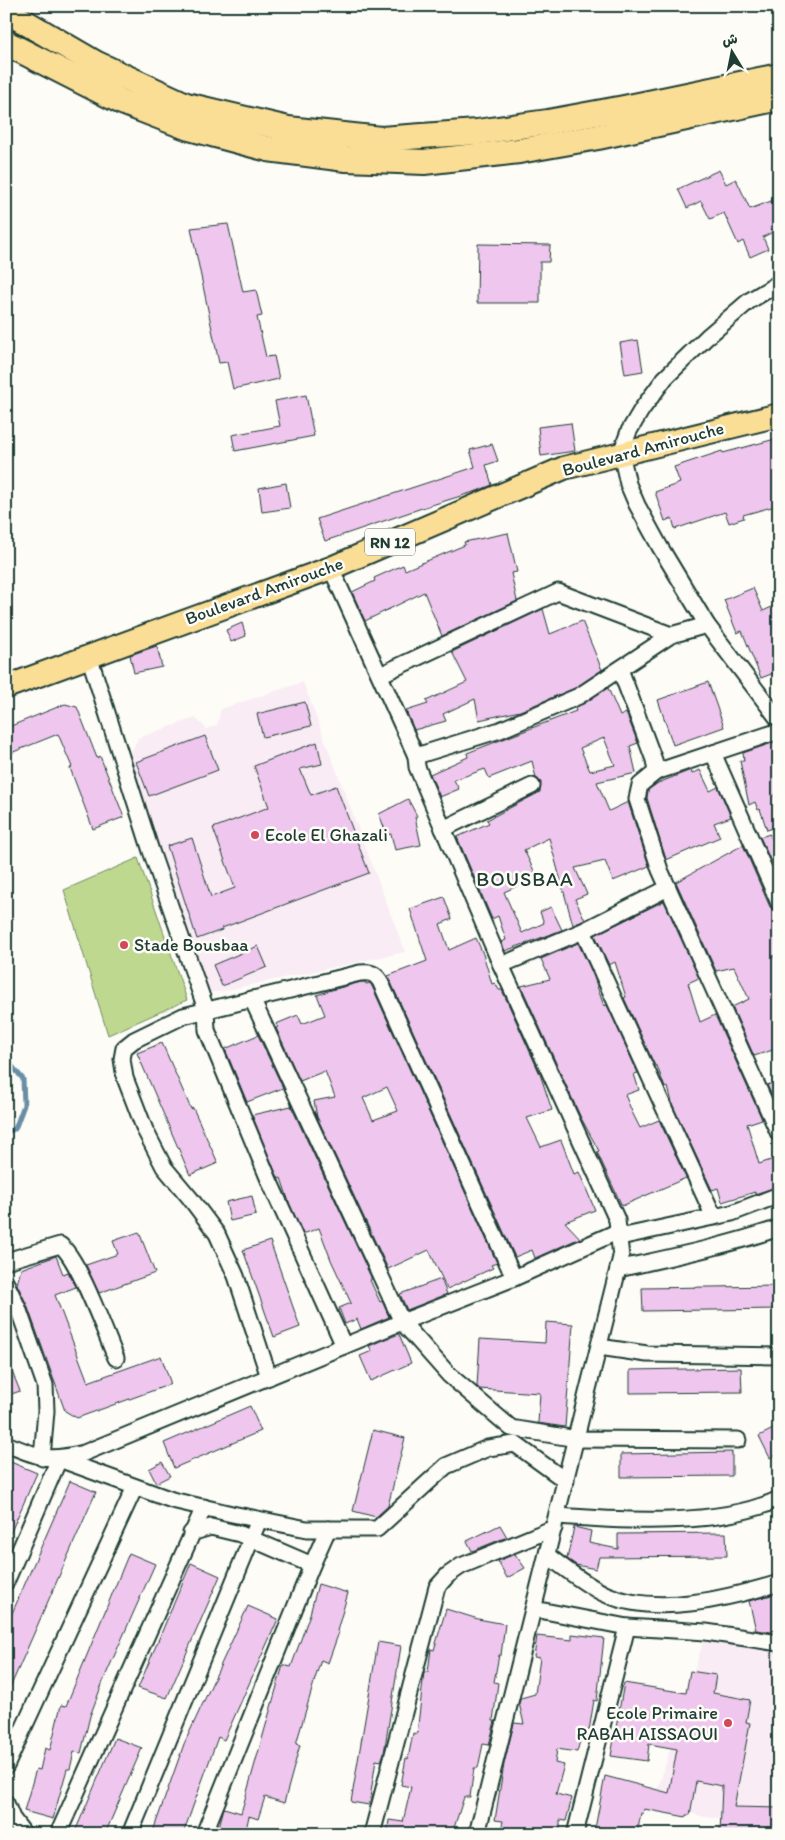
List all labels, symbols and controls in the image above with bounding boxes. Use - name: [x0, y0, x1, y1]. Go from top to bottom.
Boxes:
- north arrow: [708, 28, 758, 78]
- text: ش: [721, 30, 739, 49]
- street label: Boulevard Amirouche: [560, 417, 726, 481]
- road number: RN 12: [365, 528, 415, 556]
- street label: Boulevard Amirouche: [182, 552, 346, 630]
- place label: Ecole El Ghazali: [265, 824, 388, 846]
- marker: Ecole El Ghazali: [249, 829, 261, 841]
- district label: BOUSBAA: [476, 867, 574, 891]
- place label: Stade Bousbaa: [134, 934, 249, 956]
- marker: Stade Bousbaa: [118, 939, 130, 951]
- place label: Ecole Primaire RABAH AISSAOUI: [577, 1702, 718, 1745]
- marker: Ecole Primaire RABAH AISSAOUI: [722, 1717, 734, 1729]

